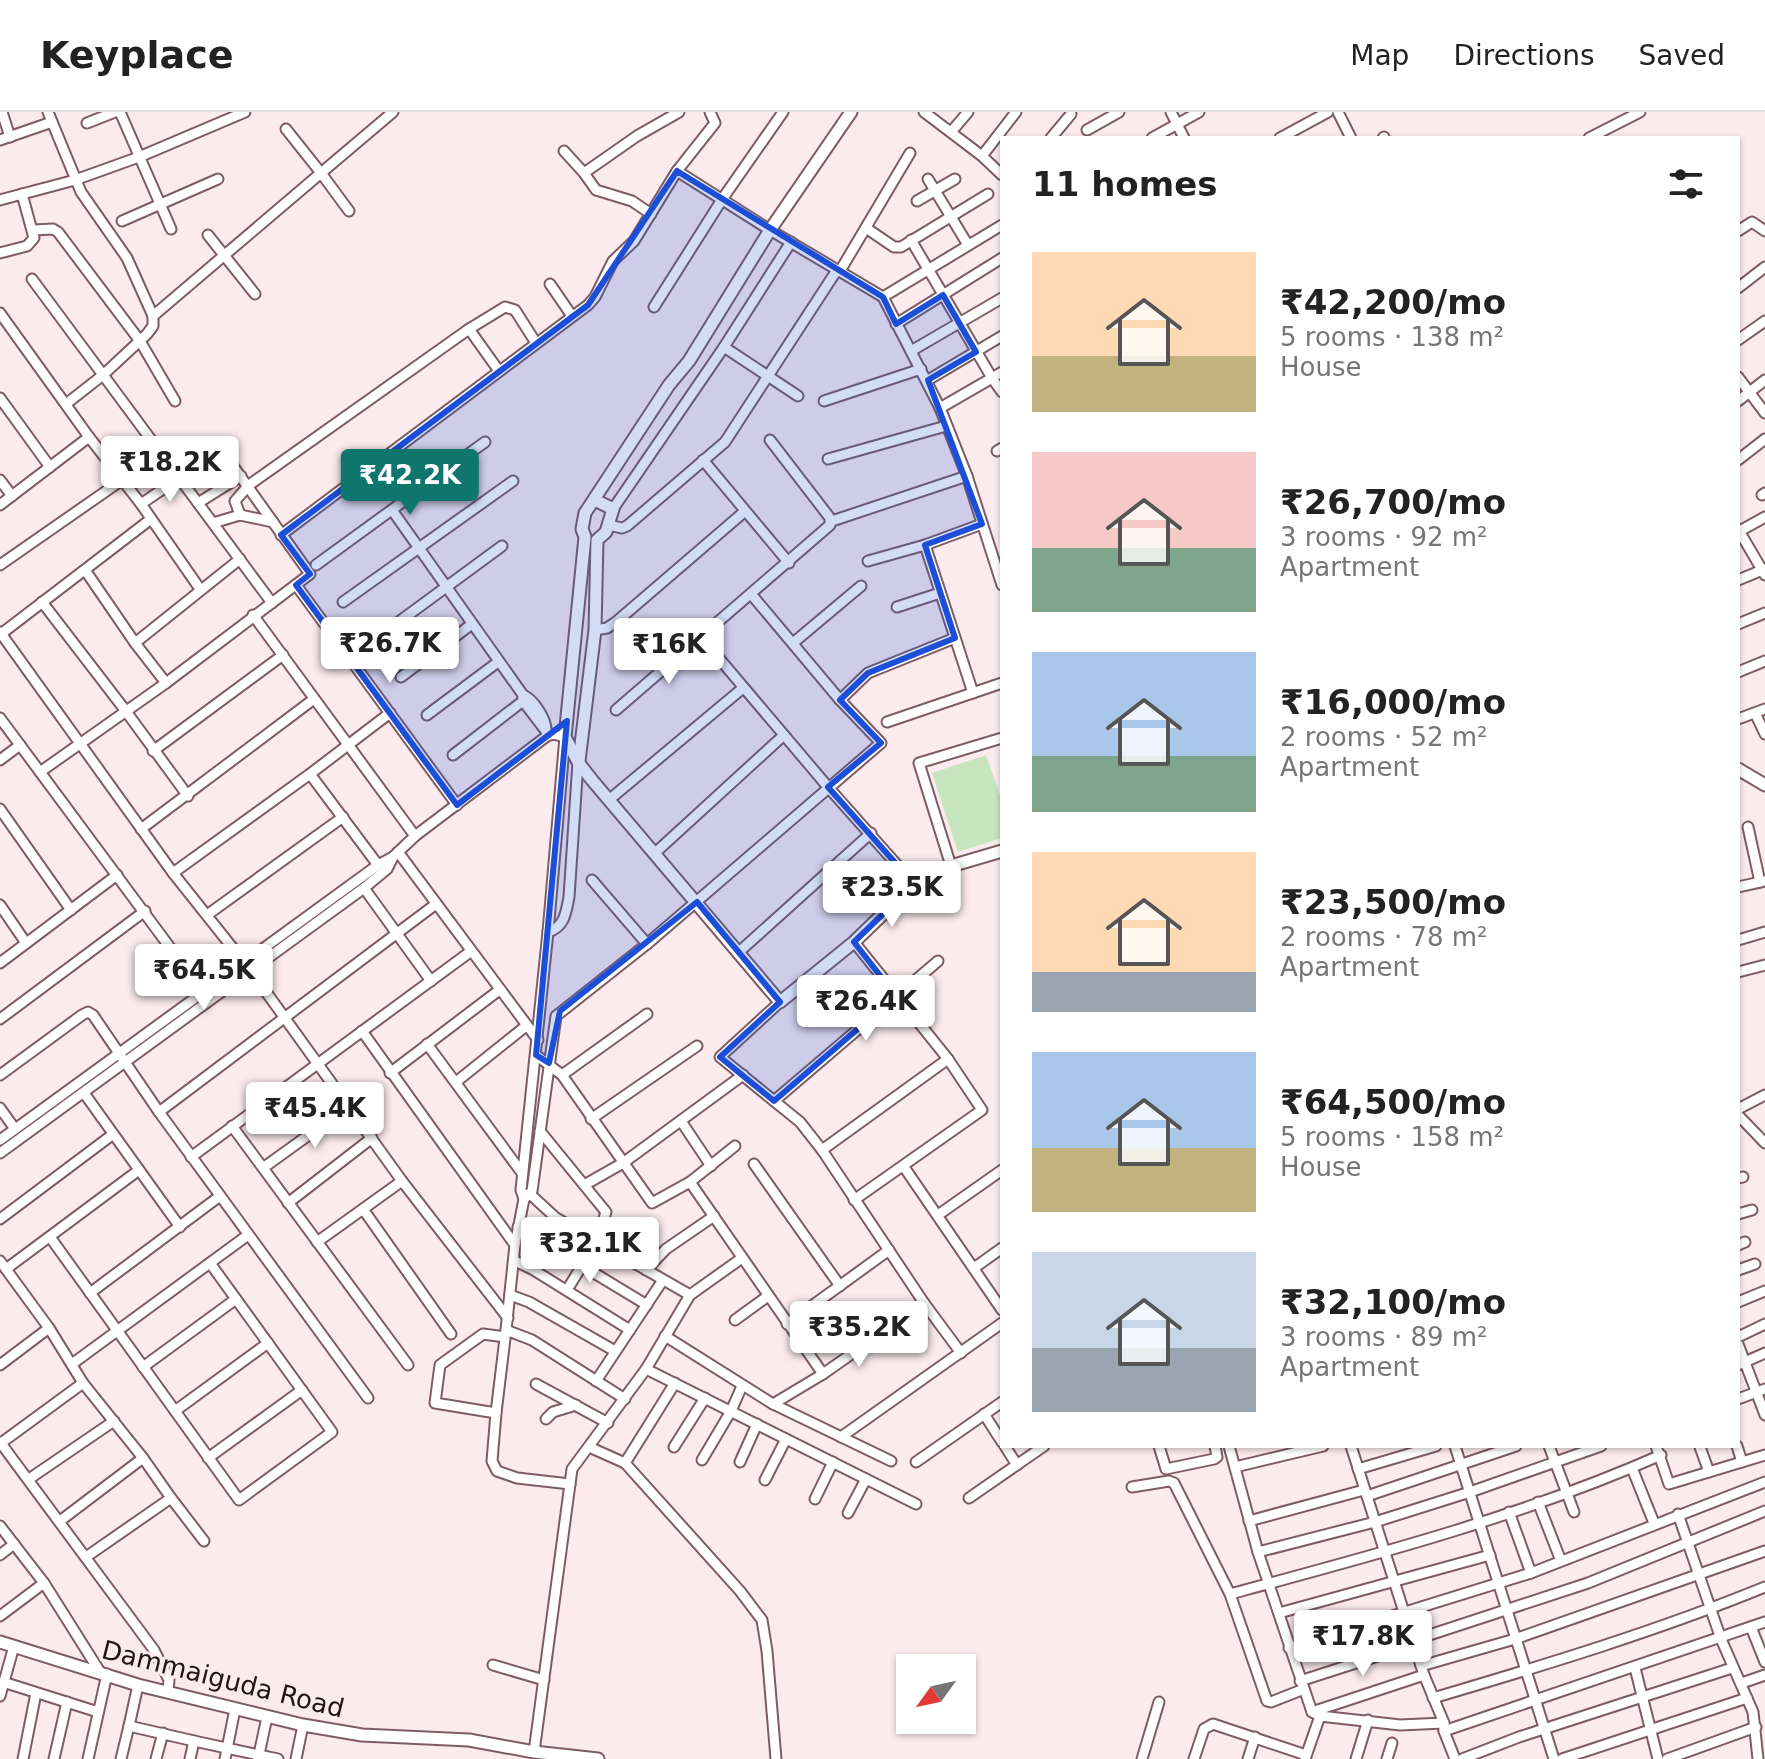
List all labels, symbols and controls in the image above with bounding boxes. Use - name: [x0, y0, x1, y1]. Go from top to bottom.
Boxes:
- text: Keyplace: [40, 33, 234, 77]
- text: Map: [1350, 39, 1409, 72]
- text: Directions: [1453, 39, 1594, 72]
- text: Saved: [1638, 39, 1725, 72]
- icon: filters: [1664, 162, 1708, 206]
- text: 11 homes: [1032, 164, 1217, 204]
- text: ₹42,200/mo: [1280, 282, 1506, 322]
- icon: home: [1096, 284, 1192, 380]
- text: 5 rooms · 138 m²: [1280, 322, 1504, 352]
- text: House: [1280, 352, 1361, 382]
- pin: ₹18.2K: [105, 436, 235, 504]
- text: ₹18.2K: [119, 447, 221, 477]
- pin: ₹42.2K: [345, 449, 475, 517]
- text: ₹42.2K: [359, 460, 461, 490]
- text: ₹26,700/mo: [1280, 482, 1506, 522]
- icon: home: [1096, 484, 1192, 580]
- text: 3 rooms · 92 m²: [1280, 522, 1488, 552]
- text: Apartment: [1280, 552, 1419, 582]
- pin: ₹26.7K: [325, 617, 455, 685]
- pin: ₹16K: [622, 618, 716, 686]
- text: ₹26.7K: [339, 628, 441, 658]
- text: ₹16K: [632, 629, 706, 659]
- text: ₹16,000/mo: [1280, 682, 1506, 722]
- icon: home: [1096, 684, 1192, 780]
- text: 2 rooms · 52 m²: [1280, 722, 1488, 752]
- text: Apartment: [1280, 752, 1419, 782]
- pin: ₹23.5K: [827, 861, 957, 929]
- text: ₹23.5K: [841, 872, 943, 902]
- text: ₹23,500/mo: [1280, 882, 1506, 922]
- icon: home: [1096, 884, 1192, 980]
- text: 2 rooms · 78 m²: [1280, 922, 1488, 952]
- pin: ₹64.5K: [139, 944, 269, 1012]
- text: Apartment: [1280, 952, 1419, 982]
- text: ₹64.5K: [153, 955, 255, 985]
- pin: ₹26.4K: [801, 975, 931, 1043]
- text: ₹26.4K: [815, 986, 917, 1016]
- pin: ₹45.4K: [250, 1082, 380, 1150]
- text: ₹64,500/mo: [1280, 1082, 1506, 1122]
- icon: home: [1096, 1084, 1192, 1180]
- text: ₹45.4K: [264, 1093, 366, 1123]
- text: 5 rooms · 158 m²: [1280, 1122, 1504, 1152]
- text: House: [1280, 1152, 1361, 1182]
- pin: ₹32.1K: [525, 1217, 655, 1285]
- text: ₹32.1K: [539, 1228, 641, 1258]
- text: ₹32,100/mo: [1280, 1282, 1506, 1322]
- icon: home: [1096, 1284, 1192, 1380]
- pin: ₹35.2K: [794, 1301, 924, 1369]
- text: ₹35.2K: [808, 1312, 910, 1342]
- text: 3 rooms · 89 m²: [1280, 1322, 1488, 1352]
- text: Apartment: [1280, 1352, 1419, 1382]
- pin: ₹17.8K: [1298, 1610, 1428, 1678]
- text: ₹17.8K: [1312, 1621, 1414, 1651]
- street label: Dammaiguda Road: [99, 1634, 347, 1724]
- north arrow: [896, 1654, 976, 1734]
- map controls: [896, 1654, 976, 1734]

